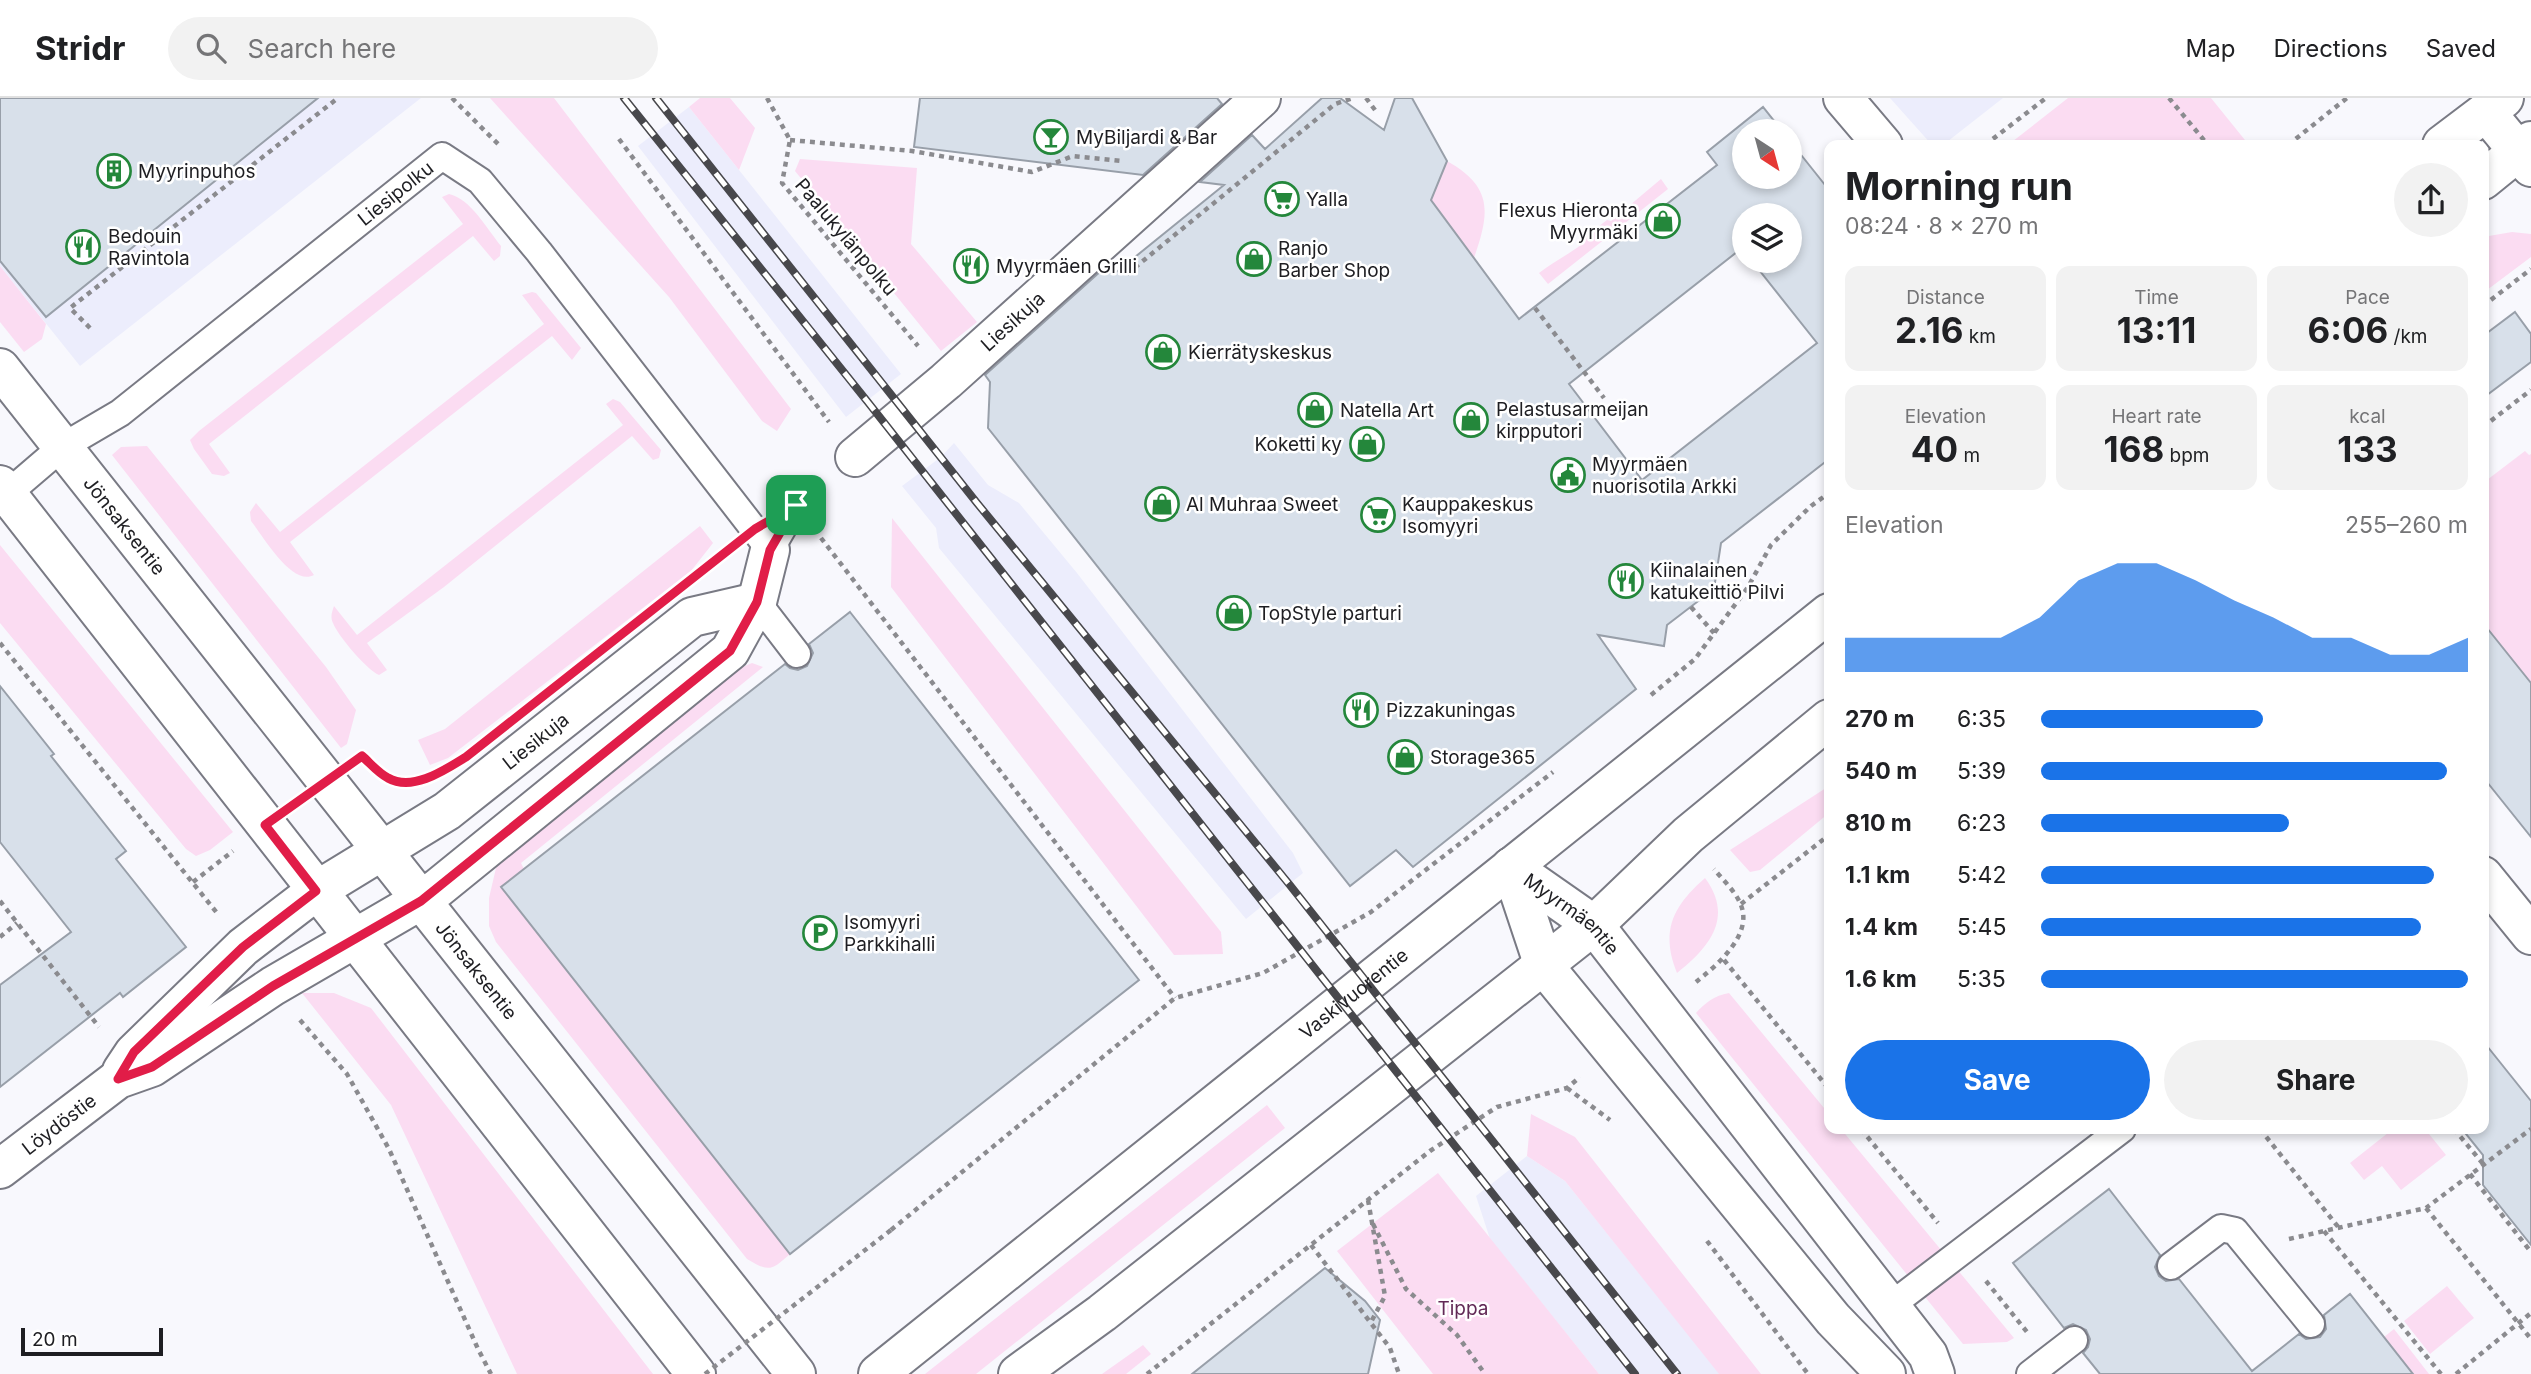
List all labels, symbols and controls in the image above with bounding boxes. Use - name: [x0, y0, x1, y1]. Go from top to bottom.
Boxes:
- search box: [168, 17, 658, 80]
- text: Stridr: [35, 28, 126, 68]
- icon: search: [192, 29, 230, 67]
- text: Search here: [248, 33, 396, 64]
- text: Map: [2186, 34, 2235, 63]
- text: Directions: [2273, 34, 2388, 63]
- text: Saved: [2426, 34, 2496, 63]
- bar icon: MyBiljardi & Bar: [1032, 118, 1070, 156]
- north arrow: [1732, 119, 1802, 189]
- map controls: [1732, 119, 1802, 273]
- place label: MyBiljardi & Bar: [1076, 126, 1217, 149]
- building icon: Myyrinpuhos: [95, 152, 133, 190]
- street label: Liesipolku: [353, 156, 438, 230]
- place label: Myyrinpuhos: [138, 160, 255, 183]
- text: Morning run: [1845, 163, 2073, 209]
- button: share: [2394, 163, 2468, 237]
- street label: Paalukylänpolku: [790, 174, 902, 300]
- supermarket icon: Yalla: [1263, 180, 1301, 218]
- place label: Yalla: [1306, 188, 1348, 211]
- place label: Flexus Hieronta Myyrmäki: [1498, 199, 1638, 244]
- shop icon: Flexus Hieronta Myyrmäki: [1644, 202, 1682, 240]
- button: layers: [1732, 203, 1802, 273]
- text: 08:24 · 8 × 270 m: [1845, 212, 2039, 240]
- place label: Bedouin Ravintola: [108, 225, 190, 270]
- restaurant icon: Bedouin Ravintola: [64, 228, 102, 266]
- place label: Ranjo Barber Shop: [1278, 237, 1390, 282]
- shop icon: Ranjo Barber Shop: [1235, 240, 1273, 278]
- restaurant icon: Myyrmäen Grilli: [952, 247, 990, 285]
- place label: Myyrmäen Grilli: [996, 255, 1137, 278]
- text: Distance: [1906, 286, 1985, 309]
- text: Time: [2134, 286, 2179, 309]
- text: Pace: [2345, 286, 2390, 309]
- street label: Liesikuja: [976, 287, 1049, 356]
- text: 2.16: [1895, 309, 1963, 351]
- text: 13:11: [2117, 309, 2196, 351]
- text: 6:06: [2307, 309, 2388, 351]
- text: km: [1963, 325, 1996, 348]
- text: /km: [2388, 325, 2428, 348]
- shop icon: Kierrätyskeskus: [1144, 333, 1182, 371]
- place label: Kierrätyskeskus: [1188, 341, 1332, 364]
- shop icon: Natella Art: [1296, 391, 1334, 429]
- place label: Pelastusarmeijan kirpputori: [1496, 398, 1649, 443]
- place label: Natella Art: [1340, 399, 1434, 422]
- shop icon: Pelastusarmeijan kirpputori: [1452, 401, 1490, 439]
- text: Elevation: [1905, 405, 1986, 428]
- text: Heart rate: [2112, 405, 2202, 428]
- text: kcal: [2349, 405, 2386, 428]
- shop icon: Koketti ky: [1348, 425, 1386, 463]
- text: 40: [1911, 428, 1958, 470]
- text: 168: [2104, 428, 2164, 470]
- text: 133: [2337, 428, 2398, 470]
- place label: Koketti ky: [1254, 433, 1342, 456]
- text: m: [1958, 444, 1980, 467]
- text: bpm: [2164, 444, 2209, 467]
- place label: Myyrmäen nuorisotila Arkki: [1592, 453, 1737, 498]
- public building icon: Myyrmäen nuorisotila Arkki: [1549, 456, 1587, 494]
- street label: Jönsaksentie: [79, 472, 171, 579]
- pin: [766, 475, 826, 535]
- shop icon: Al Muhraa Sweet: [1143, 485, 1181, 523]
- icon: arrive: [777, 486, 815, 524]
- place label: Al Muhraa Sweet: [1186, 493, 1338, 516]
- place label: Kauppakeskus Isomyyri: [1402, 493, 1534, 538]
- supermarket icon: Kauppakeskus Isomyyri: [1359, 496, 1397, 534]
- text: Elevation: [1845, 511, 1944, 539]
- text: 255–260 m: [2345, 511, 2468, 539]
- place label: Kiinalainen katukeittiö Pilvi: [1650, 559, 1784, 604]
- restaurant icon: Kiinalainen katukeittiö Pilvi: [1607, 562, 1645, 600]
- shop icon: TopStyle parturi: [1215, 594, 1253, 632]
- place label: TopStyle parturi: [1258, 602, 1402, 625]
- restaurant icon: Pizzakuningas: [1342, 691, 1380, 729]
- place label: Pizzakuningas: [1386, 699, 1515, 722]
- text: 270 m: [1845, 705, 1914, 733]
- text: 6:35: [1957, 705, 2006, 733]
- street label: Liesikuja: [498, 708, 573, 774]
- shop icon: Storage365: [1386, 738, 1424, 776]
- place label: Storage365: [1430, 746, 1535, 769]
- text: 540 m: [1845, 757, 1917, 785]
- text: 5:39: [1957, 757, 2006, 785]
- text: 810 m: [1845, 809, 1912, 837]
- text: 6:23: [1957, 809, 2006, 837]
- text: 1.1 km: [1845, 861, 1910, 889]
- text: 5:42: [1957, 861, 2007, 889]
- street label: Myyrmäentie: [1519, 868, 1624, 959]
- place label: Isomyyri Parkkihalli: [844, 911, 935, 956]
- text: 1.4 km: [1845, 913, 1918, 941]
- text: 5:45: [1957, 913, 2006, 941]
- parking icon: Isomyyri Parkkihalli: [801, 914, 839, 952]
- street label: Jönsaksentie: [431, 917, 522, 1024]
- street label: Vaskivuorentie: [1295, 943, 1412, 1044]
- text: 1.6 km: [1845, 965, 1917, 993]
- text: 5:35: [1957, 965, 2006, 993]
- button: Save: [1845, 1040, 2150, 1120]
- button: Share: [2164, 1040, 2468, 1120]
- street label: Löydöstie: [17, 1089, 100, 1160]
- park label: Tippa: [1438, 1297, 1489, 1320]
- scale bar: [21, 1325, 163, 1357]
- text: 20 m: [32, 1328, 78, 1351]

